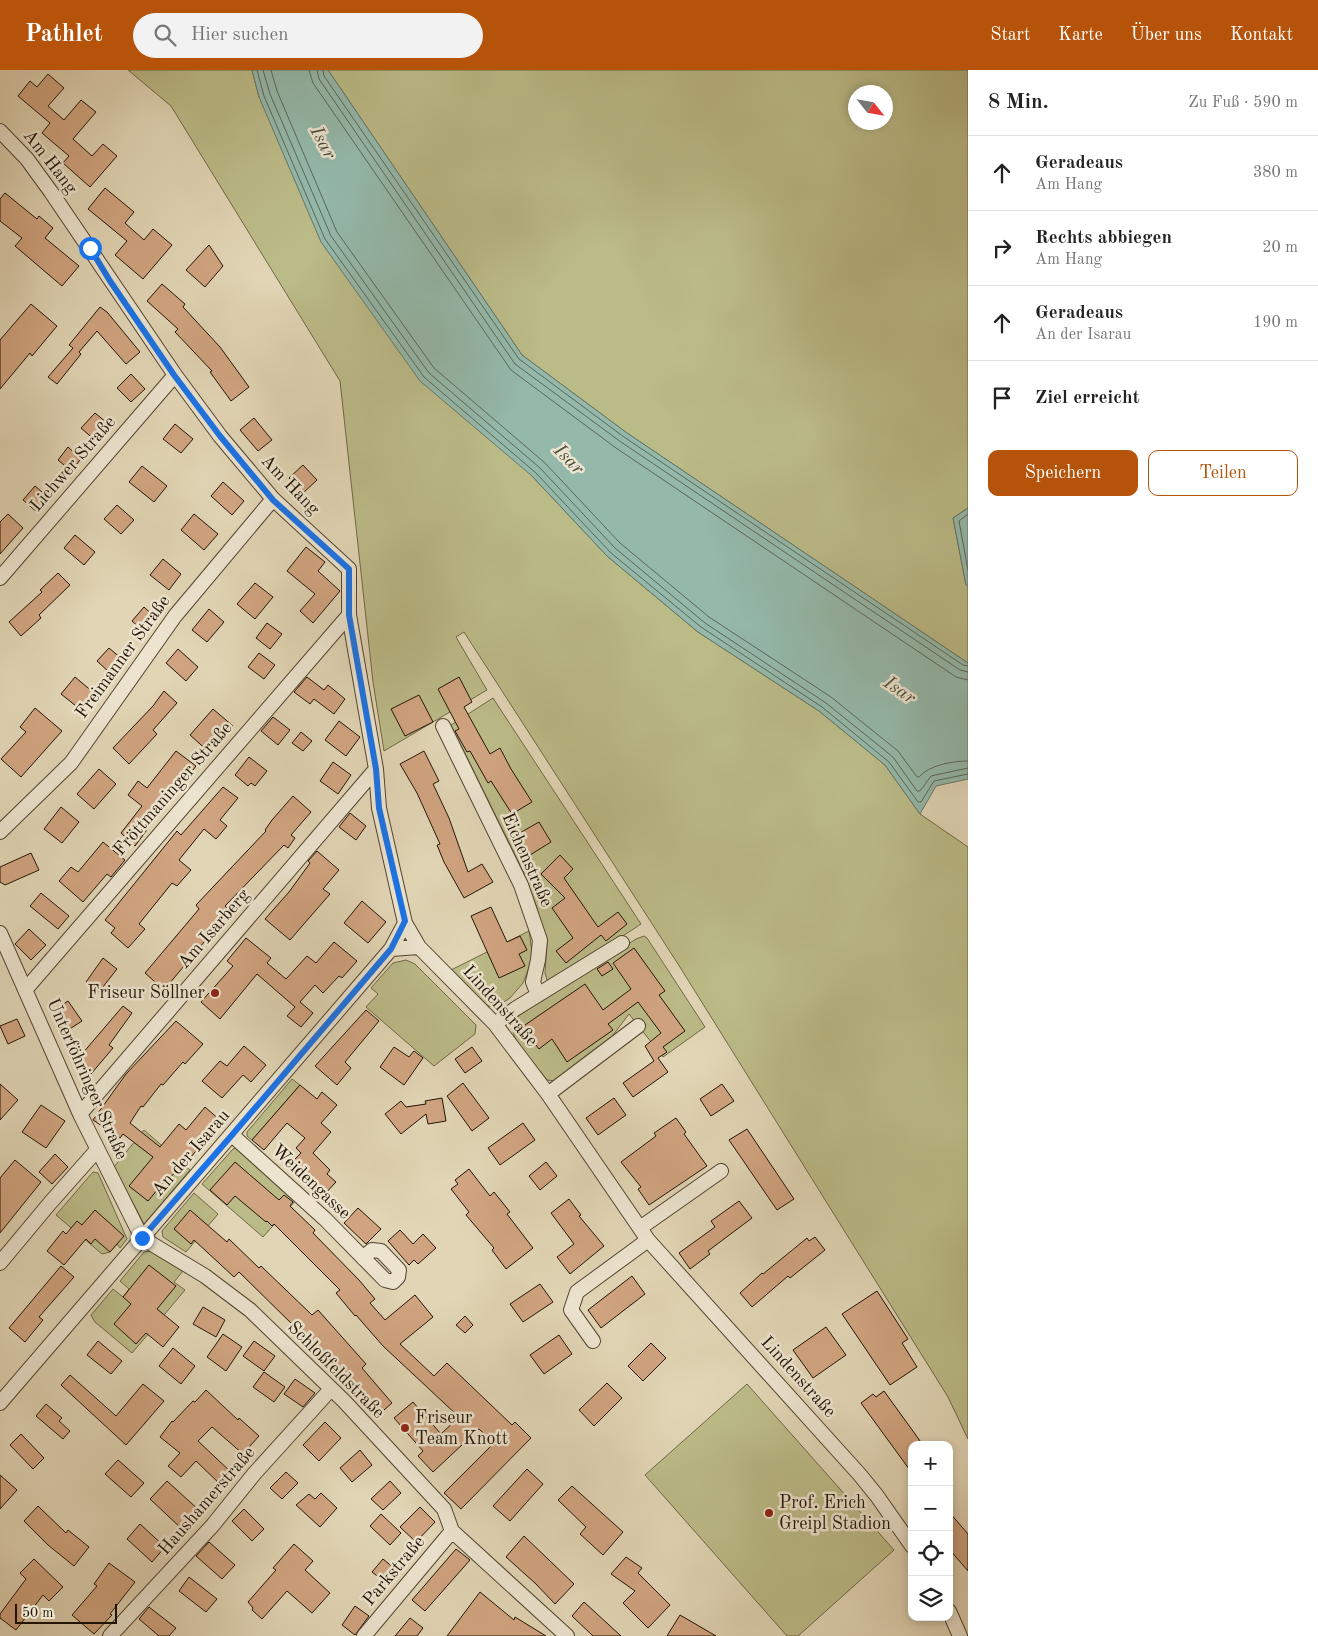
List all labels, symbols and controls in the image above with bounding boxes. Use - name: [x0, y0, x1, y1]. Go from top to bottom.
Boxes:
- search box: [133, 13, 483, 58]
- icon: search: [151, 21, 179, 49]
- text: Pathlet: [25, 23, 103, 47]
- text: Hier suchen: [191, 26, 289, 45]
- text: Start: [990, 26, 1030, 44]
- text: Karte: [1058, 26, 1103, 44]
- text: Über uns: [1131, 26, 1202, 44]
- text: Kontakt: [1230, 26, 1293, 44]
- north arrow: [848, 85, 893, 130]
- text: 8 Min.: [988, 92, 1049, 113]
- text: Zu Fuß · 590 m: [1188, 95, 1298, 111]
- water label: Isar: [305, 123, 339, 163]
- street label: Am Hang: [20, 127, 81, 198]
- text: Geradeaus: [1035, 154, 1123, 173]
- icon: ahead: [988, 159, 1016, 187]
- text: 380 m: [1253, 165, 1298, 181]
- text: Am Hang: [1035, 177, 1102, 193]
- text: Rechts abbiegen: [1035, 229, 1172, 248]
- icon: right: [988, 234, 1016, 262]
- route start: [79, 237, 102, 260]
- text: 20 m: [1262, 240, 1298, 256]
- text: Am Hang: [1035, 252, 1102, 268]
- text: Geradeaus: [1035, 304, 1123, 323]
- icon: ahead: [988, 309, 1016, 337]
- text: 190 m: [1253, 315, 1298, 331]
- text: An der Isarau: [1035, 327, 1131, 343]
- icon: arrive: [988, 384, 1016, 412]
- text: Ziel erreicht: [1035, 389, 1140, 408]
- street label: Lichwer Straße: [27, 413, 119, 515]
- water label: Isar: [549, 441, 587, 479]
- button: Speichern: [988, 450, 1138, 496]
- button: Teilen: [1148, 450, 1298, 496]
- street label: Am Hang: [257, 452, 323, 519]
- street label: Freimanner Straße: [72, 592, 174, 722]
- water label: Isar: [879, 673, 919, 709]
- street label: Fröttmaninger Straße: [110, 719, 236, 859]
- street label: Eichenstraße: [498, 810, 556, 910]
- street label: Am Isarberg: [175, 886, 253, 972]
- street label: Lindenstraße: [459, 962, 541, 1050]
- place label: Friseur Söllner: [87, 984, 206, 1002]
- marker: Friseur Söllner: [209, 987, 221, 999]
- street label: Unterföhringer Straße: [43, 996, 131, 1162]
- street label: An der Isarau: [149, 1106, 234, 1200]
- street label: Weidengasse: [268, 1141, 354, 1223]
- route end: [131, 1227, 154, 1250]
- street label: Schloßfeldstraße: [284, 1318, 388, 1422]
- street label: Lindenstraße: [757, 1333, 839, 1421]
- place label: Friseur Team Knott: [415, 1409, 508, 1448]
- marker: Friseur Team Knott: [399, 1422, 411, 1434]
- map controls: [908, 1441, 953, 1621]
- button: +: [908, 1441, 953, 1486]
- street label: Haushamerstraße: [155, 1443, 259, 1559]
- button: −: [908, 1486, 953, 1531]
- place label: Prof. Erich Greipl Stadion: [779, 1494, 891, 1533]
- marker: Prof. Erich Greipl Stadion: [763, 1507, 775, 1519]
- button: locate: [908, 1531, 953, 1576]
- street label: Parkstraße: [360, 1533, 428, 1609]
- button: layers: [908, 1576, 953, 1621]
- scale bar: [15, 1601, 118, 1624]
- text: 50 m: [22, 1606, 53, 1620]

